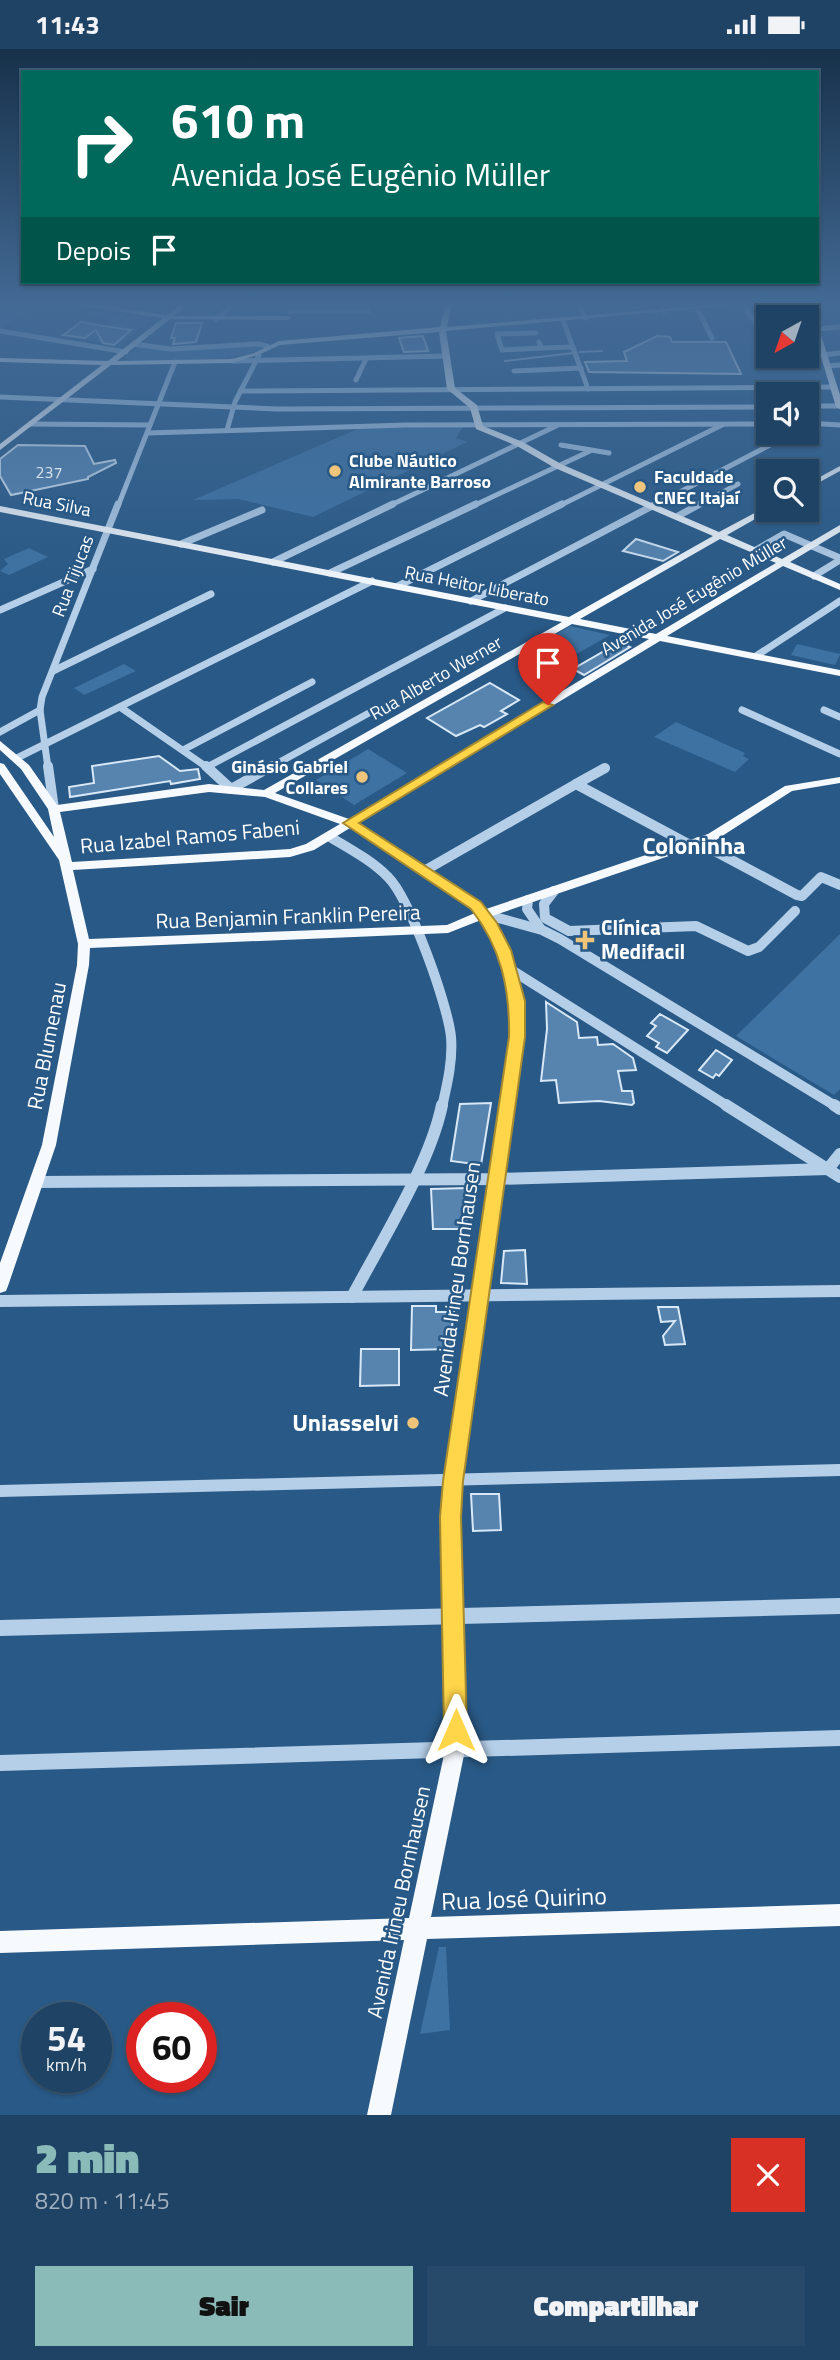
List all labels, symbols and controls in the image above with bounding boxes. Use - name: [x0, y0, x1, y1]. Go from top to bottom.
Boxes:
- text: 11:43: [35, 5, 100, 44]
- text: 610 m: [171, 82, 305, 157]
- icon: right: [56, 98, 147, 189]
- text: Avenida José Eugênio Müller: [171, 150, 550, 198]
- text: Depois: [56, 231, 131, 270]
- icon: arrive: [145, 231, 183, 269]
- north arrow: [756, 305, 819, 367]
- map controls: [756, 305, 819, 522]
- button: sound: [756, 382, 819, 445]
- place label: Clube Náutico Almirante Barroso: [349, 447, 491, 495]
- button: search: [756, 459, 819, 522]
- house number: 237: [36, 460, 62, 484]
- marker: Clube Náutico Almirante Barroso: [327, 463, 343, 479]
- place label: Faculdade CNEC Itajaí: [654, 463, 741, 511]
- marker: Faculdade CNEC Itajaí: [632, 479, 648, 495]
- street label: Rua Silva: [21, 484, 94, 523]
- street label: Avenida José Eugênio Müller: [595, 529, 792, 662]
- street label: Rua Tijucas: [45, 531, 100, 621]
- street label: Rua Heitor Liberato: [402, 558, 552, 613]
- street label: Rua Alberto Werner: [365, 629, 507, 726]
- pin: [518, 633, 578, 705]
- icon: arrive: [529, 644, 567, 682]
- place label: Ginásio Gabriel Collares: [231, 753, 348, 801]
- marker: Ginásio Gabriel Collares: [354, 769, 370, 785]
- street label: Rua Izabel Ramos Fabeni: [79, 810, 301, 862]
- district label: Coloninha: [642, 827, 746, 863]
- street label: Rua Benjamin Franklin Pereira: [155, 895, 422, 937]
- place label: Clínica Medifacil: [601, 911, 685, 967]
- marker: Clínica Medifacil: [575, 930, 595, 950]
- street label: Rua Blumenau: [18, 979, 74, 1112]
- street label: Avenida Irineu Bornhausen: [424, 1159, 488, 1398]
- place label: Uniasselvi: [292, 1404, 399, 1440]
- marker: Uniasselvi: [405, 1415, 421, 1431]
- position arrow: [419, 1693, 493, 1767]
- street label: Avenida Irineu Bornhausen: [358, 1783, 438, 2021]
- street label: Rua José Quirino: [440, 1877, 607, 1919]
- speed limit sign: 60: [126, 2002, 217, 2093]
- text: 54: [47, 2011, 86, 2065]
- text: km/h: [46, 2051, 87, 2078]
- text: 2 min: [35, 2125, 139, 2189]
- button: close: [731, 2138, 805, 2212]
- text: 820 m · 11:45: [35, 2183, 170, 2218]
- button: Sair: [35, 2266, 413, 2346]
- button: Compartilhar: [427, 2266, 805, 2346]

